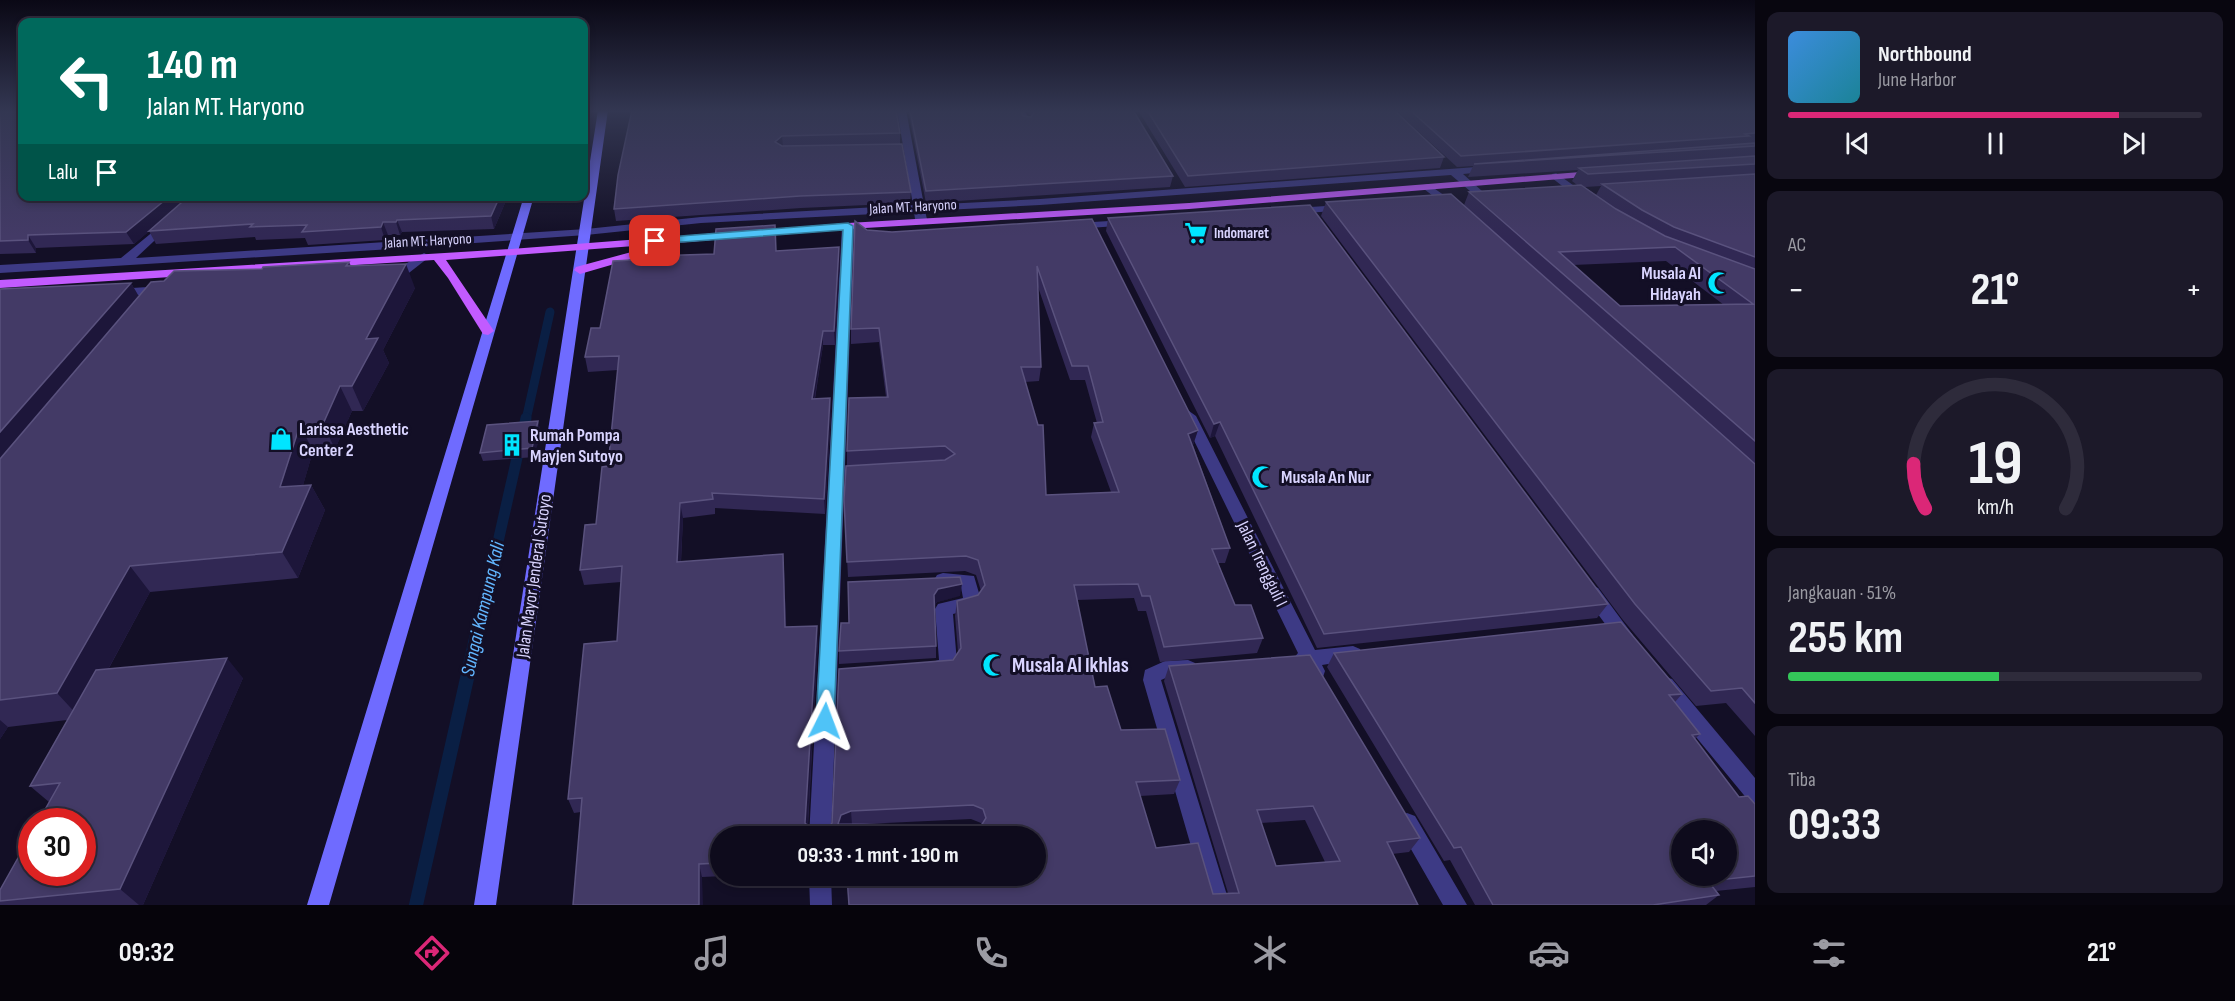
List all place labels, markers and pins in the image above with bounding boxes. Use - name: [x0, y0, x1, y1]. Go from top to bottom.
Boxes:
- pin: [629, 215, 680, 266]
- supermarket icon: Indomaret: [1183, 220, 1209, 246]
- place label: Indomaret: [1214, 224, 1269, 243]
- place label: Musala Al Hidayah: [1641, 263, 1701, 305]
- mosque icon: Musala Al Hidayah: [1706, 270, 1732, 296]
- place label: Larissa Aesthetic Center 2: [299, 419, 409, 461]
- place label: Rumah Pompa Mayjen Sutoyo: [530, 425, 623, 467]
- shop icon: Larissa Aesthetic Center 2: [268, 426, 294, 452]
- building icon: Rumah Pompa Mayjen Sutoyo: [499, 432, 525, 458]
- mosque icon: Musala An Nur: [1250, 464, 1276, 490]
- place label: Musala An Nur: [1281, 467, 1371, 488]
- mosque icon: Musala Al Ikhlas: [981, 652, 1007, 678]
- place label: Musala Al Ikhlas: [1012, 653, 1129, 678]

